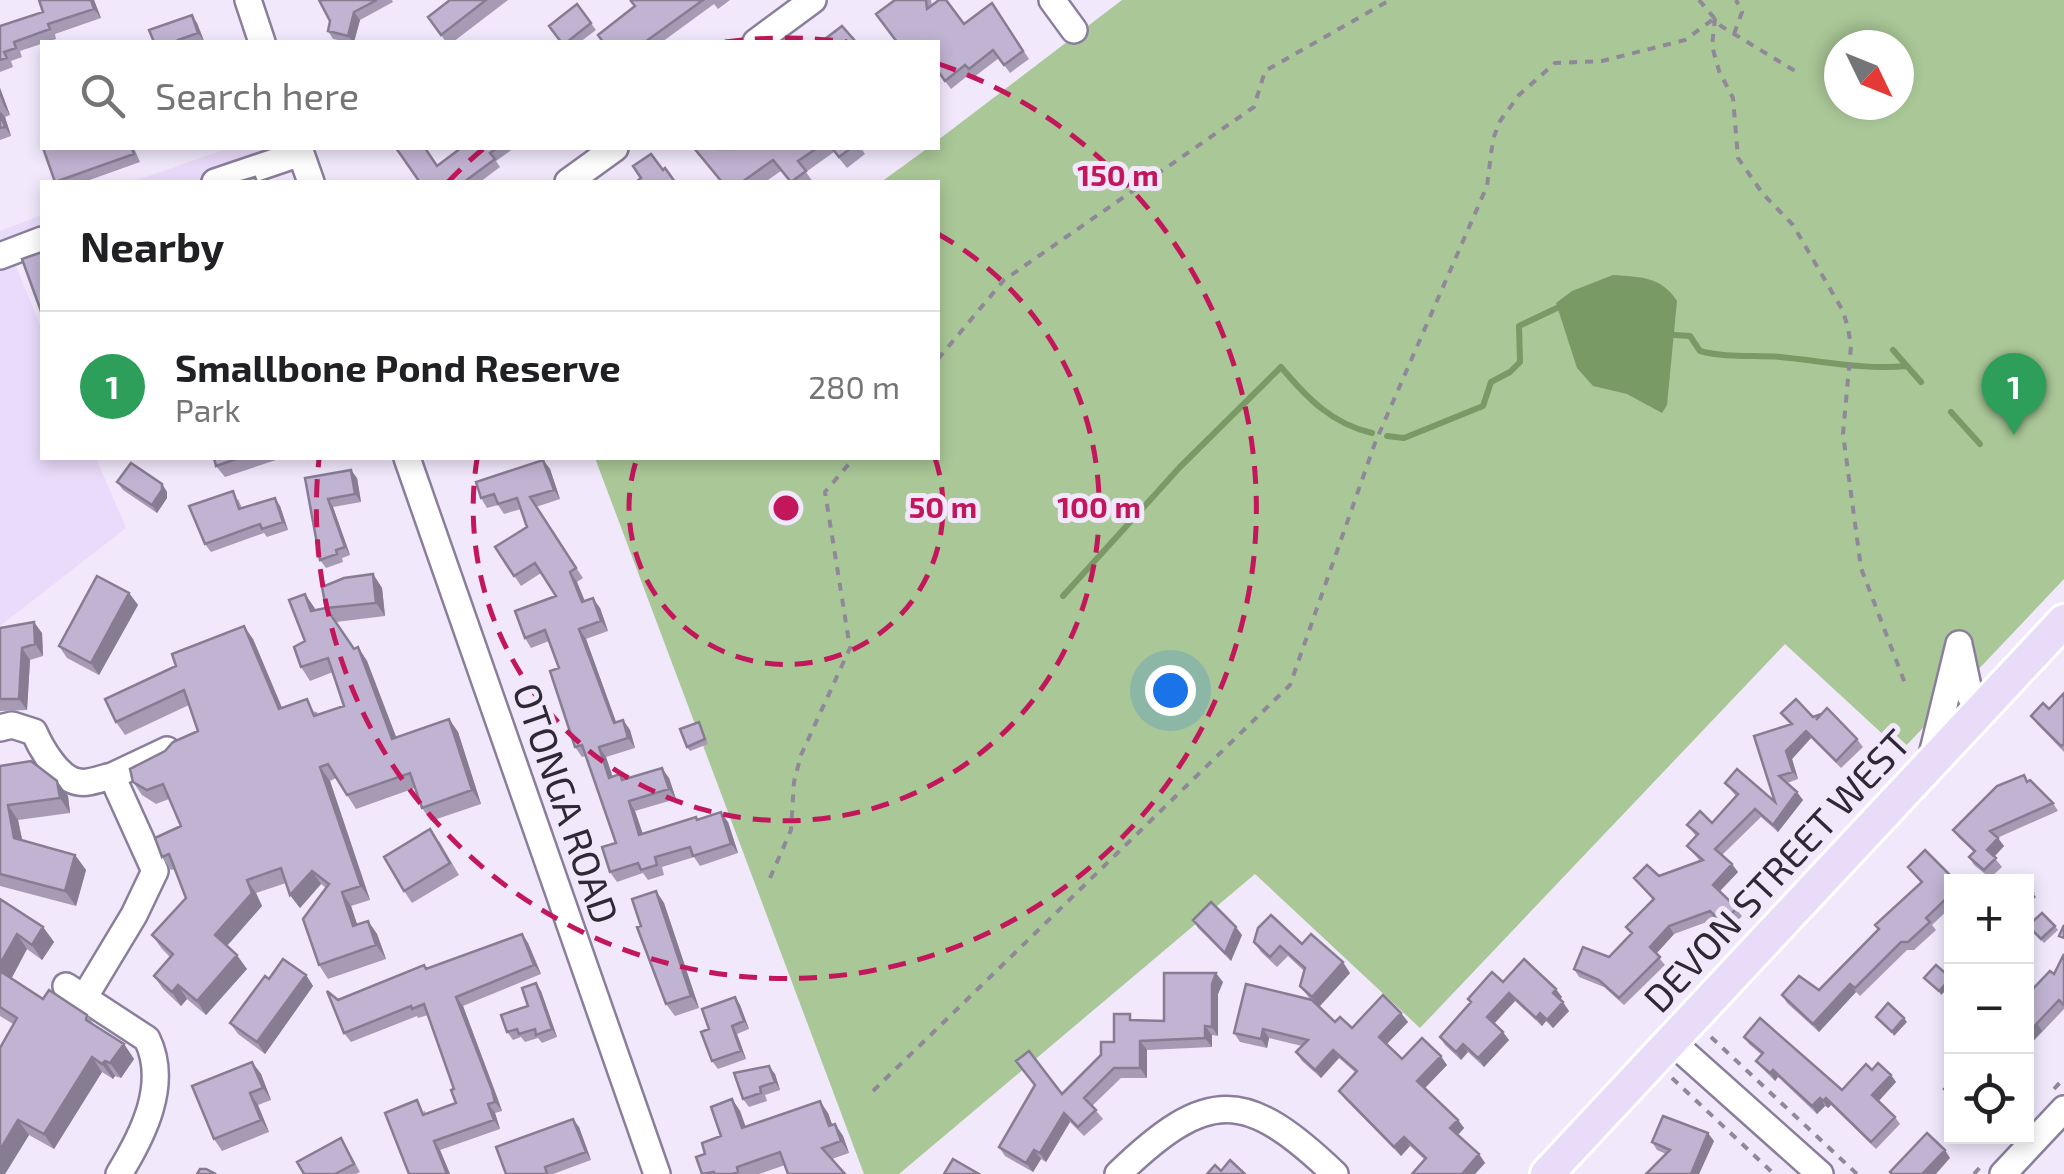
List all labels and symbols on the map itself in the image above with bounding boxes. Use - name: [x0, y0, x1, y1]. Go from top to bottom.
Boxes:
- north arrow: [1824, 30, 1914, 120]
- text: 150 m: [1077, 156, 1159, 192]
- pin: 1: [1982, 352, 2046, 435]
- text: 50 m: [909, 488, 977, 524]
- text: 100 m: [1057, 488, 1141, 524]
- centre of rings: [768, 490, 804, 526]
- your location: [1145, 665, 1196, 716]
- street label: OTONGA ROAD: [504, 677, 630, 929]
- street label: DEVON STREET WEST: [1633, 719, 1919, 1021]

